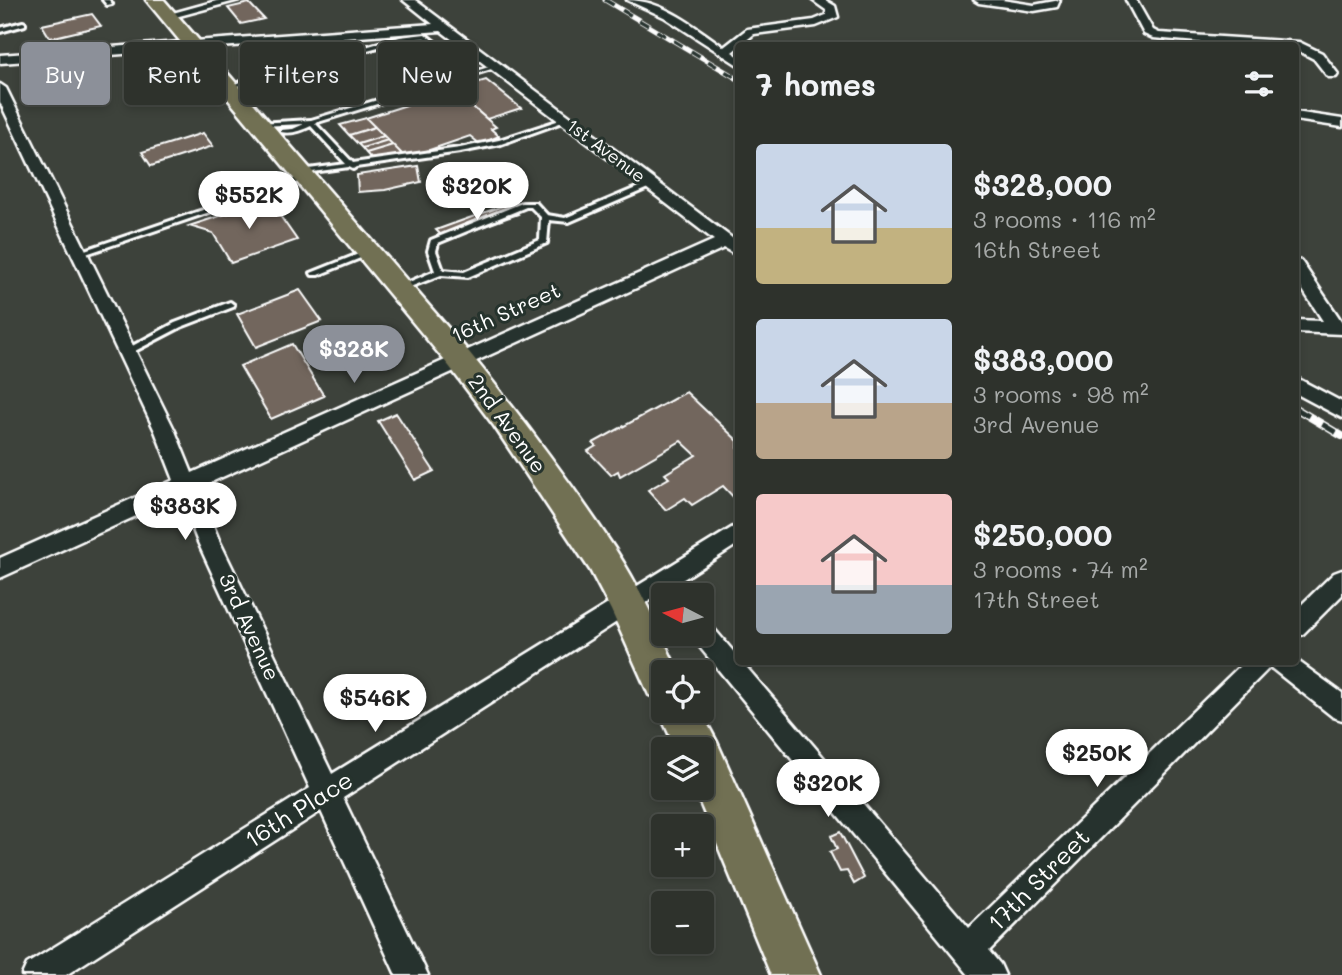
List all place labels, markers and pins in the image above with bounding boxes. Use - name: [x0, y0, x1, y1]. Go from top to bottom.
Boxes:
- pin: $320K: [428, 162, 526, 222]
- pin: $552K: [200, 172, 298, 231]
- pin: $328K: [305, 326, 403, 385]
- pin: $383K: [136, 482, 234, 542]
- pin: $546K: [326, 674, 424, 734]
- pin: $250K: [1048, 730, 1146, 789]
- pin: $320K: [779, 760, 877, 819]

